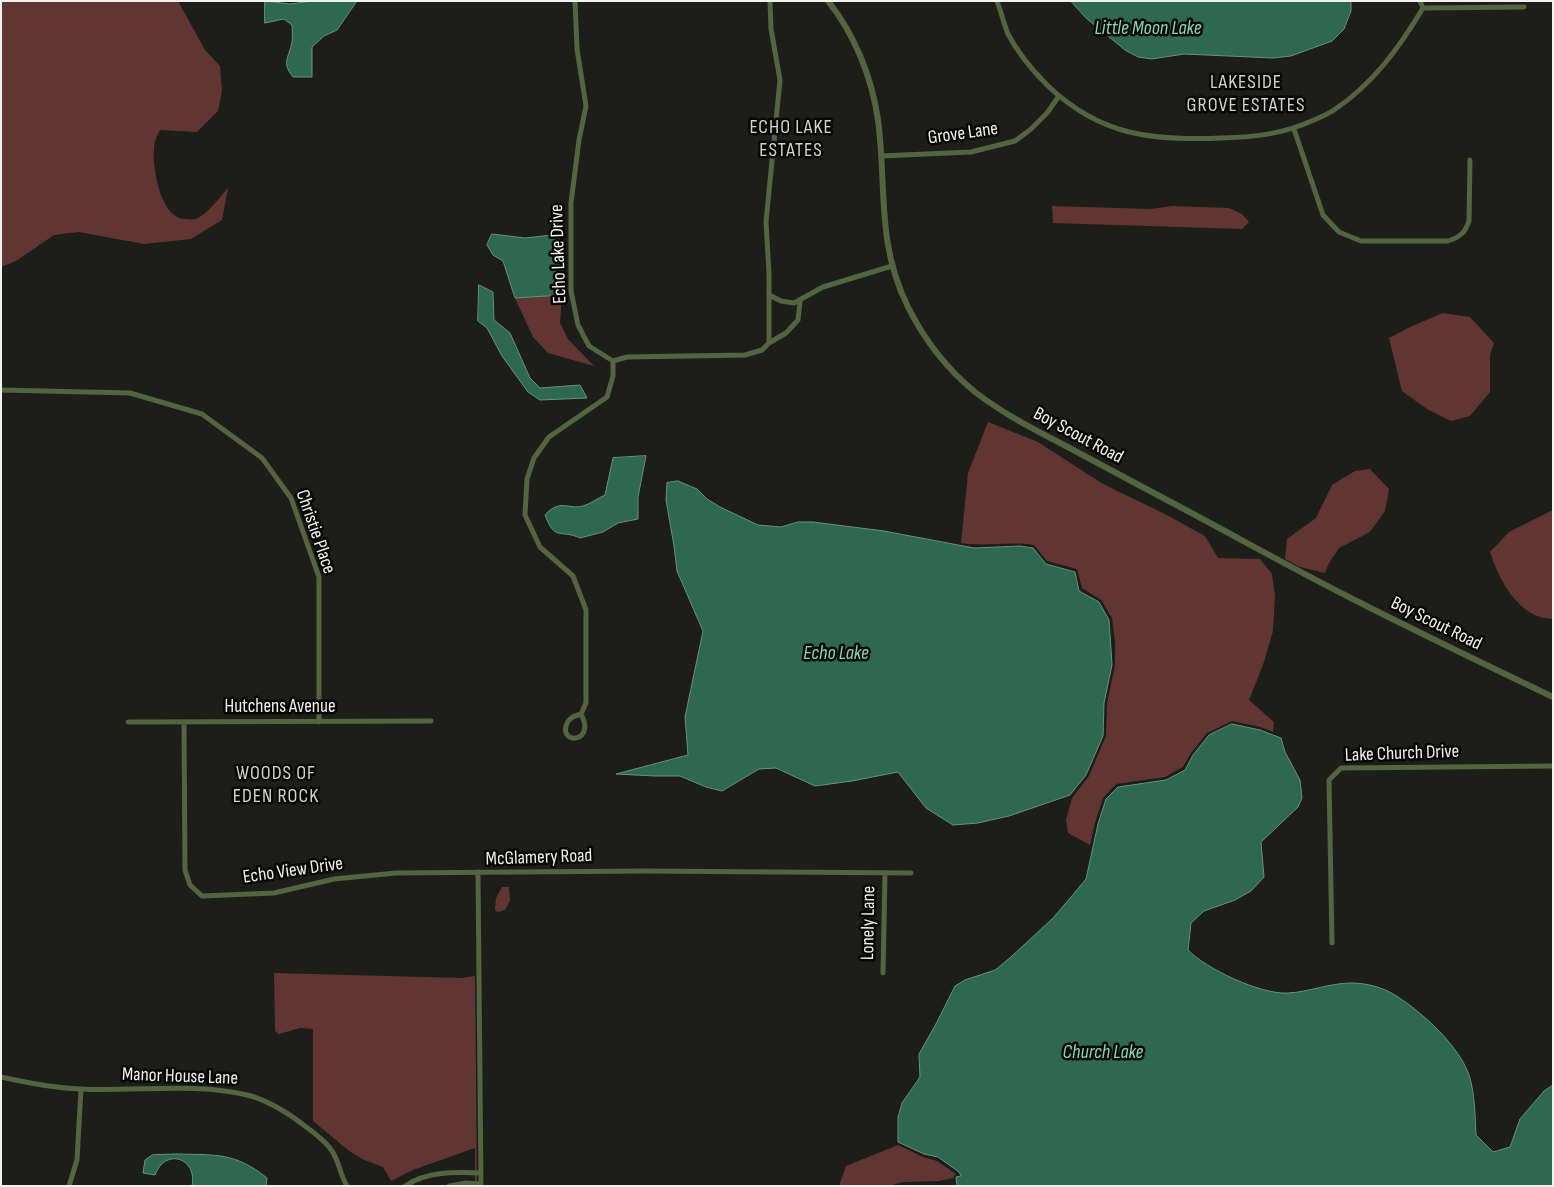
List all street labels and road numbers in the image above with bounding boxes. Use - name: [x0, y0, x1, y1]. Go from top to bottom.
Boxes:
- street label: Grove Lane: [927, 118, 999, 150]
- street label: Echo Lake Drive: [546, 204, 572, 304]
- street label: Boy Scout Road: [1029, 403, 1127, 469]
- street label: Christie Place: [290, 487, 340, 577]
- street label: Boy Scout Road: [1387, 592, 1485, 656]
- street label: Hutchens Avenue: [224, 696, 336, 718]
- street label: Lake Church Drive: [1344, 741, 1460, 767]
- street label: McGlamery Road: [485, 845, 593, 871]
- street label: Echo View Drive: [241, 853, 345, 889]
- street label: Lonely Lane: [857, 886, 881, 960]
- street label: Manor House Lane: [122, 1064, 238, 1090]

